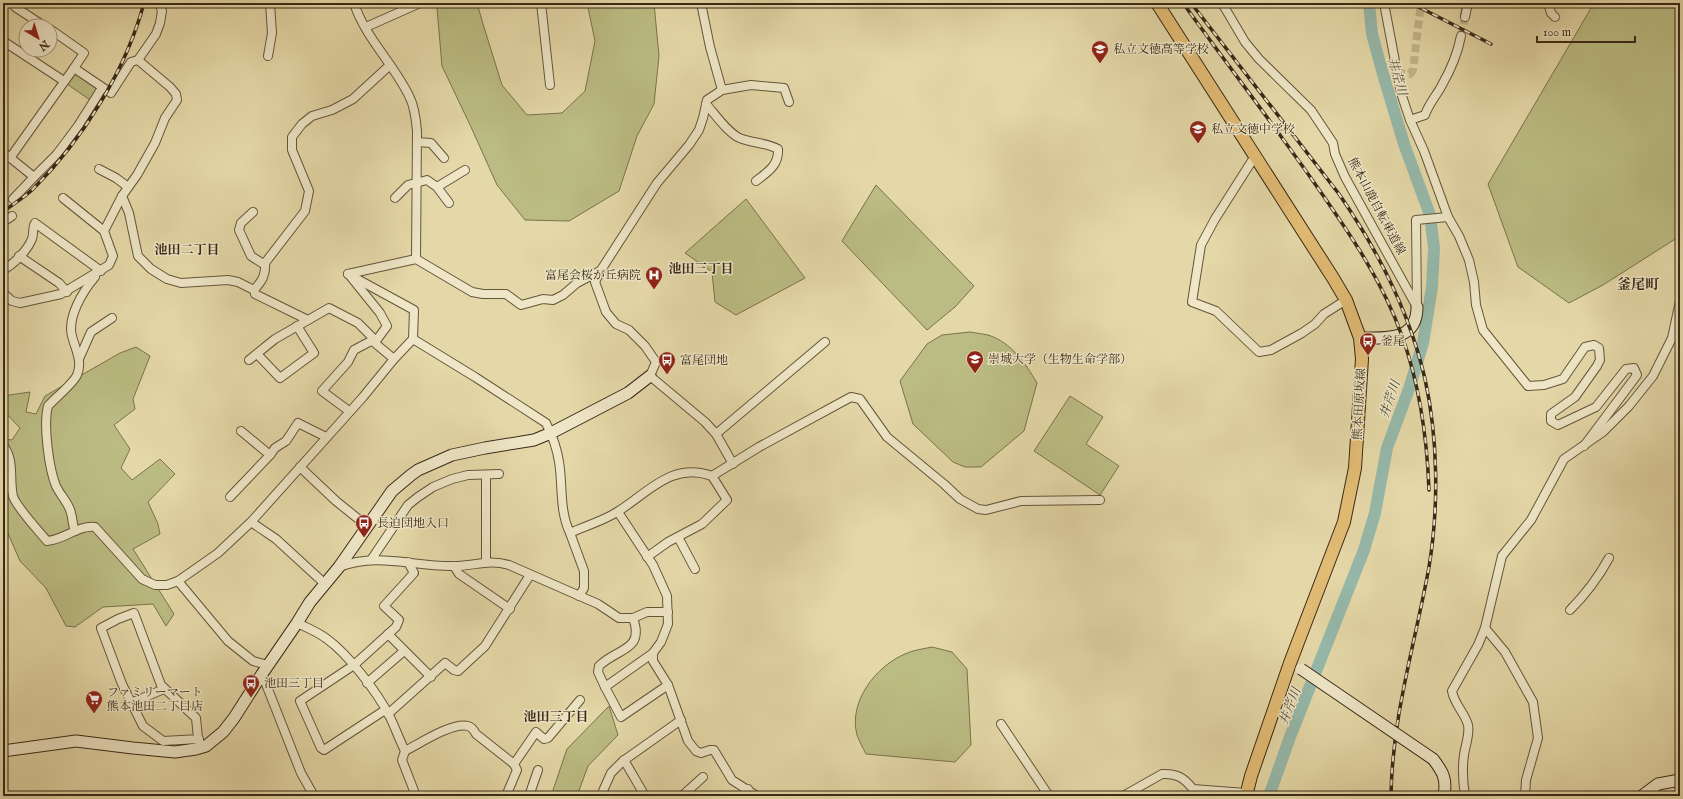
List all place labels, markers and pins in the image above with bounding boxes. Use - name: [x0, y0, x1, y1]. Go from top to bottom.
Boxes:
- school or university icon: 私立文徳高等学校: [1090, 39, 1110, 64]
- place label: 私立文徳高等学校: [1113, 42, 1209, 57]
- school or university icon: 私立文徳中学校: [1188, 119, 1208, 144]
- place label: 私立文徳中学校: [1211, 122, 1295, 137]
- hospital icon: 富尾会桜が丘病院: [644, 265, 664, 290]
- place label: 富尾会桜が丘病院: [545, 268, 641, 283]
- bus stop icon: 釜尾: [1358, 331, 1378, 356]
- place label: 釜尾: [1381, 334, 1405, 349]
- school or university icon: 崇城大学（生物生命学部）: [965, 349, 985, 374]
- bus stop icon: 富尾団地: [657, 350, 677, 375]
- place label: 崇城大学（生物生命学部）: [988, 352, 1132, 367]
- place label: 富尾団地: [680, 353, 728, 368]
- bus stop icon: 長迫団地入口: [354, 513, 374, 538]
- place label: 長迫団地入口: [377, 516, 449, 531]
- bus stop icon: 池田三丁目: [241, 673, 261, 698]
- place label: 池田三丁目: [264, 676, 324, 691]
- place label: ファミリーマート 熊本池田二丁目店: [107, 685, 203, 714]
- supermarket icon: ファミリーマート 熊本池田二丁目店: [84, 689, 104, 714]

